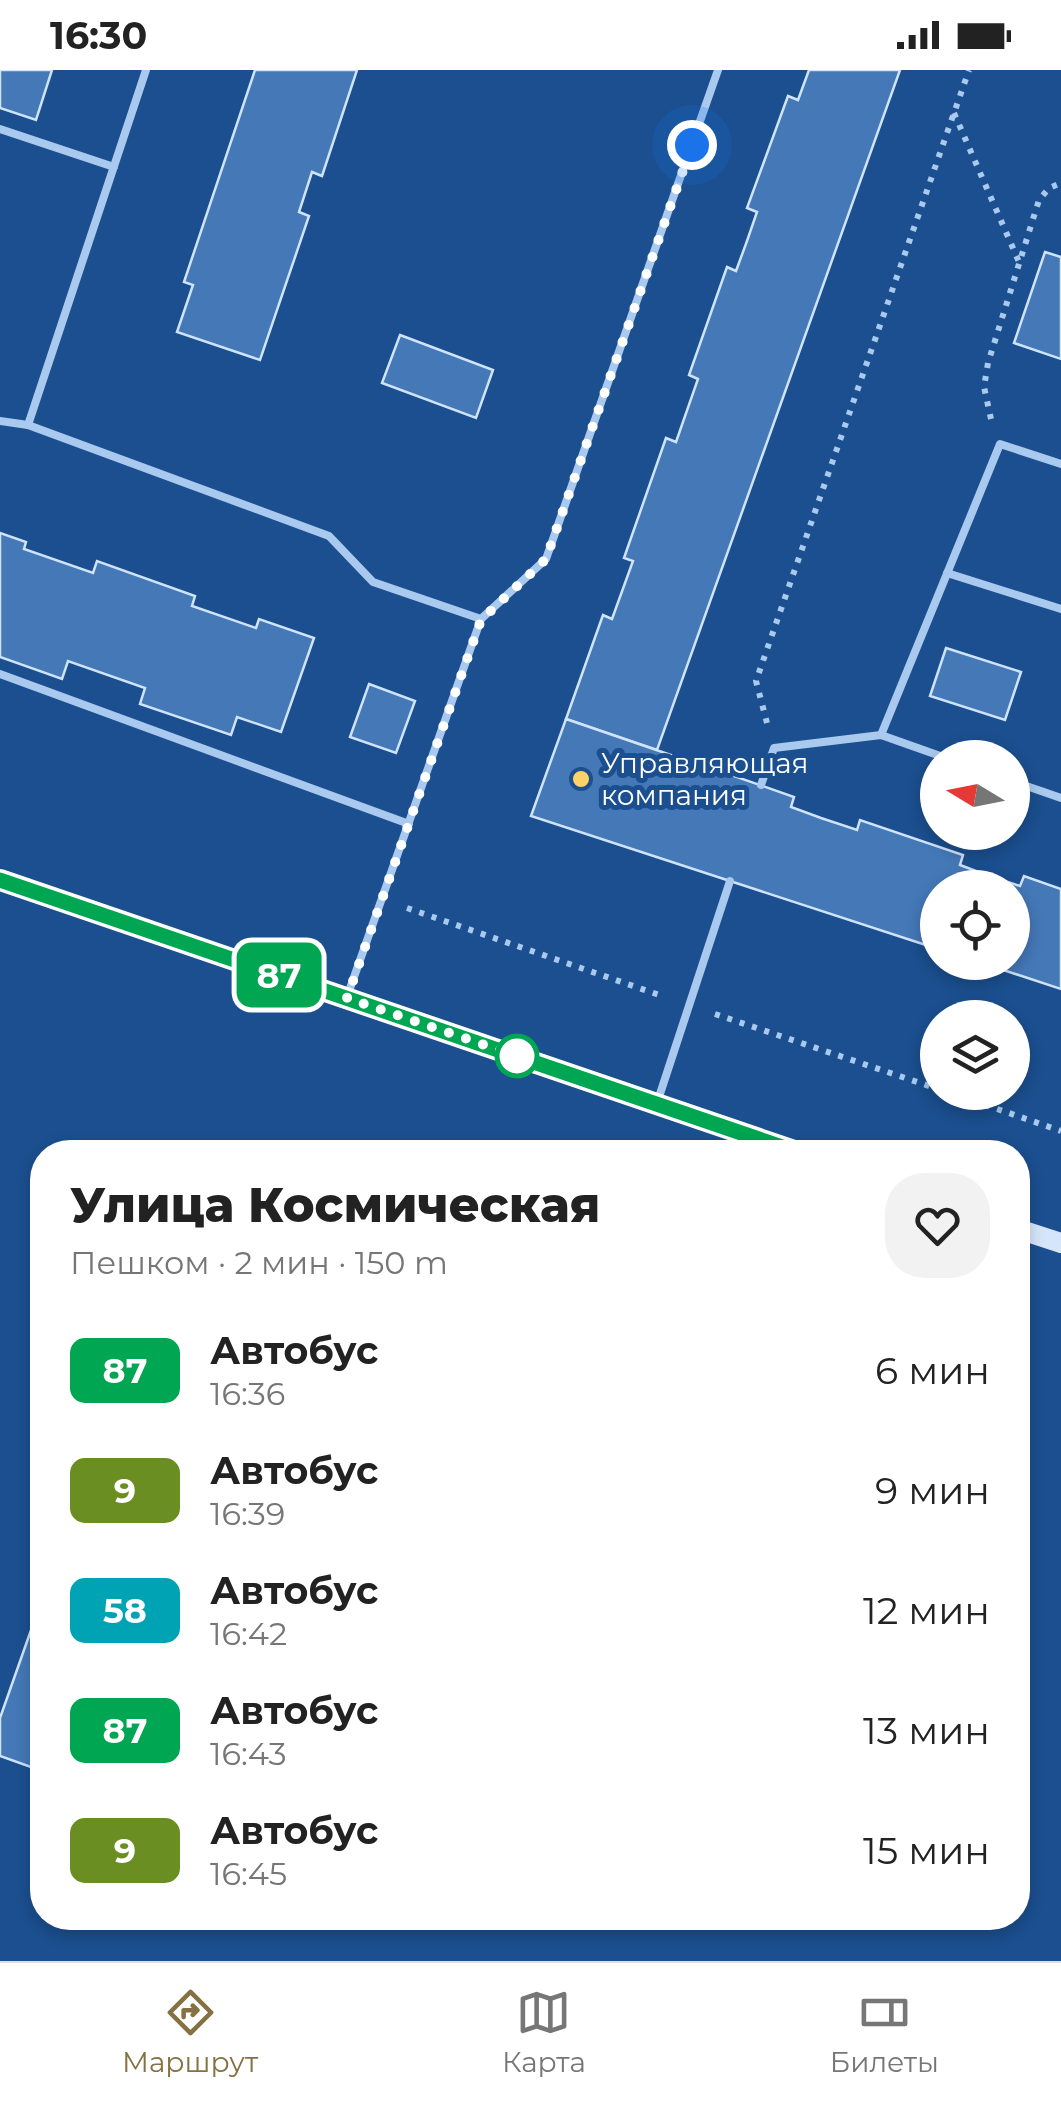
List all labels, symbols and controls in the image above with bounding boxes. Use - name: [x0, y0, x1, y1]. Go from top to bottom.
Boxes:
- text: 16:30: [50, 12, 147, 59]
- your location: [667, 120, 717, 170]
- north arrow: [920, 740, 1030, 850]
- map controls: [920, 740, 1030, 1110]
- place label: Управляющая компания: [601, 746, 809, 812]
- marker: Управляющая компания: [570, 768, 592, 790]
- button: locate: [920, 870, 1030, 980]
- line badge: 87: [234, 942, 324, 1008]
- text: 87: [257, 954, 301, 997]
- button: layers: [920, 1000, 1030, 1110]
- unlabelled marker: [496, 1035, 538, 1077]
- button: heart: [885, 1173, 990, 1278]
- text: Улица Космическая: [70, 1176, 600, 1234]
- text: Пешком · 2 мин · 150 m: [70, 1243, 448, 1282]
- text: Автобус: [210, 1327, 379, 1374]
- text: 6 мин: [875, 1347, 990, 1394]
- text: 87: [103, 1349, 147, 1392]
- text: 16:36: [210, 1374, 285, 1413]
- text: Автобус: [210, 1447, 379, 1494]
- text: 9 мин: [875, 1467, 990, 1514]
- text: 9: [114, 1469, 136, 1512]
- text: 16:39: [210, 1494, 285, 1533]
- text: Автобус: [210, 1567, 379, 1614]
- text: 12 мин: [863, 1587, 990, 1634]
- text: 58: [103, 1589, 147, 1632]
- text: 16:42: [210, 1614, 287, 1653]
- text: Автобус: [210, 1687, 379, 1734]
- text: 13 мин: [863, 1707, 990, 1754]
- text: 87: [103, 1709, 147, 1752]
- text: 16:43: [210, 1734, 287, 1773]
- text: Автобус: [210, 1807, 379, 1854]
- text: 15 мин: [863, 1827, 990, 1874]
- text: 9: [114, 1829, 136, 1872]
- text: 16:45: [210, 1854, 287, 1893]
- tab: Маршрут: [122, 1985, 258, 2079]
- tab: Карта: [502, 1985, 586, 2079]
- tab: Билеты: [830, 1985, 939, 2079]

